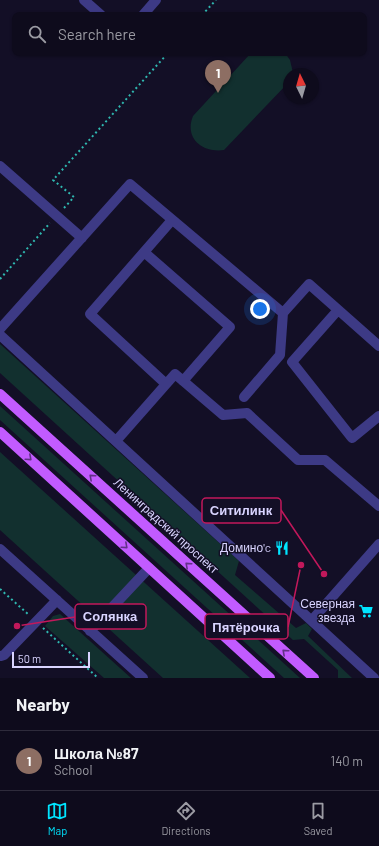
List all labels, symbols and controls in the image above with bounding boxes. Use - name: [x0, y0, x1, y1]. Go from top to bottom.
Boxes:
- search box: [12, 12, 367, 56]
- icon: search: [26, 23, 48, 45]
- text: Search here: [58, 25, 136, 43]
- pin: 1: [205, 60, 231, 93]
- north arrow: [283, 68, 319, 104]
- your location: [250, 299, 270, 319]
- one-way arrow: [24, 454, 32, 461]
- street label: Ленинградский проспект: [111, 474, 222, 577]
- one-way arrow: [89, 475, 97, 482]
- callout: Ситилинк: [202, 498, 281, 523]
- text: Ситилинк: [210, 502, 273, 518]
- place label: Домино'c: [220, 540, 271, 555]
- restaurant icon: Домино'c: [274, 540, 290, 556]
- one-way arrow: [120, 541, 128, 549]
- one-way arrow: [186, 562, 193, 569]
- place label: Северная звезда: [300, 596, 355, 625]
- supermarket icon: Северная звезда: [358, 603, 374, 619]
- callout: Солянка: [75, 604, 146, 629]
- text: Солянка: [83, 608, 138, 624]
- callout: Пятёрочка: [205, 614, 288, 639]
- text: Пятёрочка: [212, 619, 280, 635]
- one-way arrow: [282, 649, 290, 657]
- scale bar: [12, 650, 90, 669]
- text: 50 m: [18, 652, 41, 665]
- text: Nearby: [16, 694, 70, 714]
- text: Школа №87: [54, 744, 138, 762]
- text: 1: [27, 753, 31, 769]
- text: 140 m: [331, 753, 363, 769]
- text: School: [54, 762, 92, 778]
- tab: Map: [46, 800, 68, 837]
- tab: Directions: [161, 800, 211, 837]
- tab: Saved: [304, 800, 333, 837]

